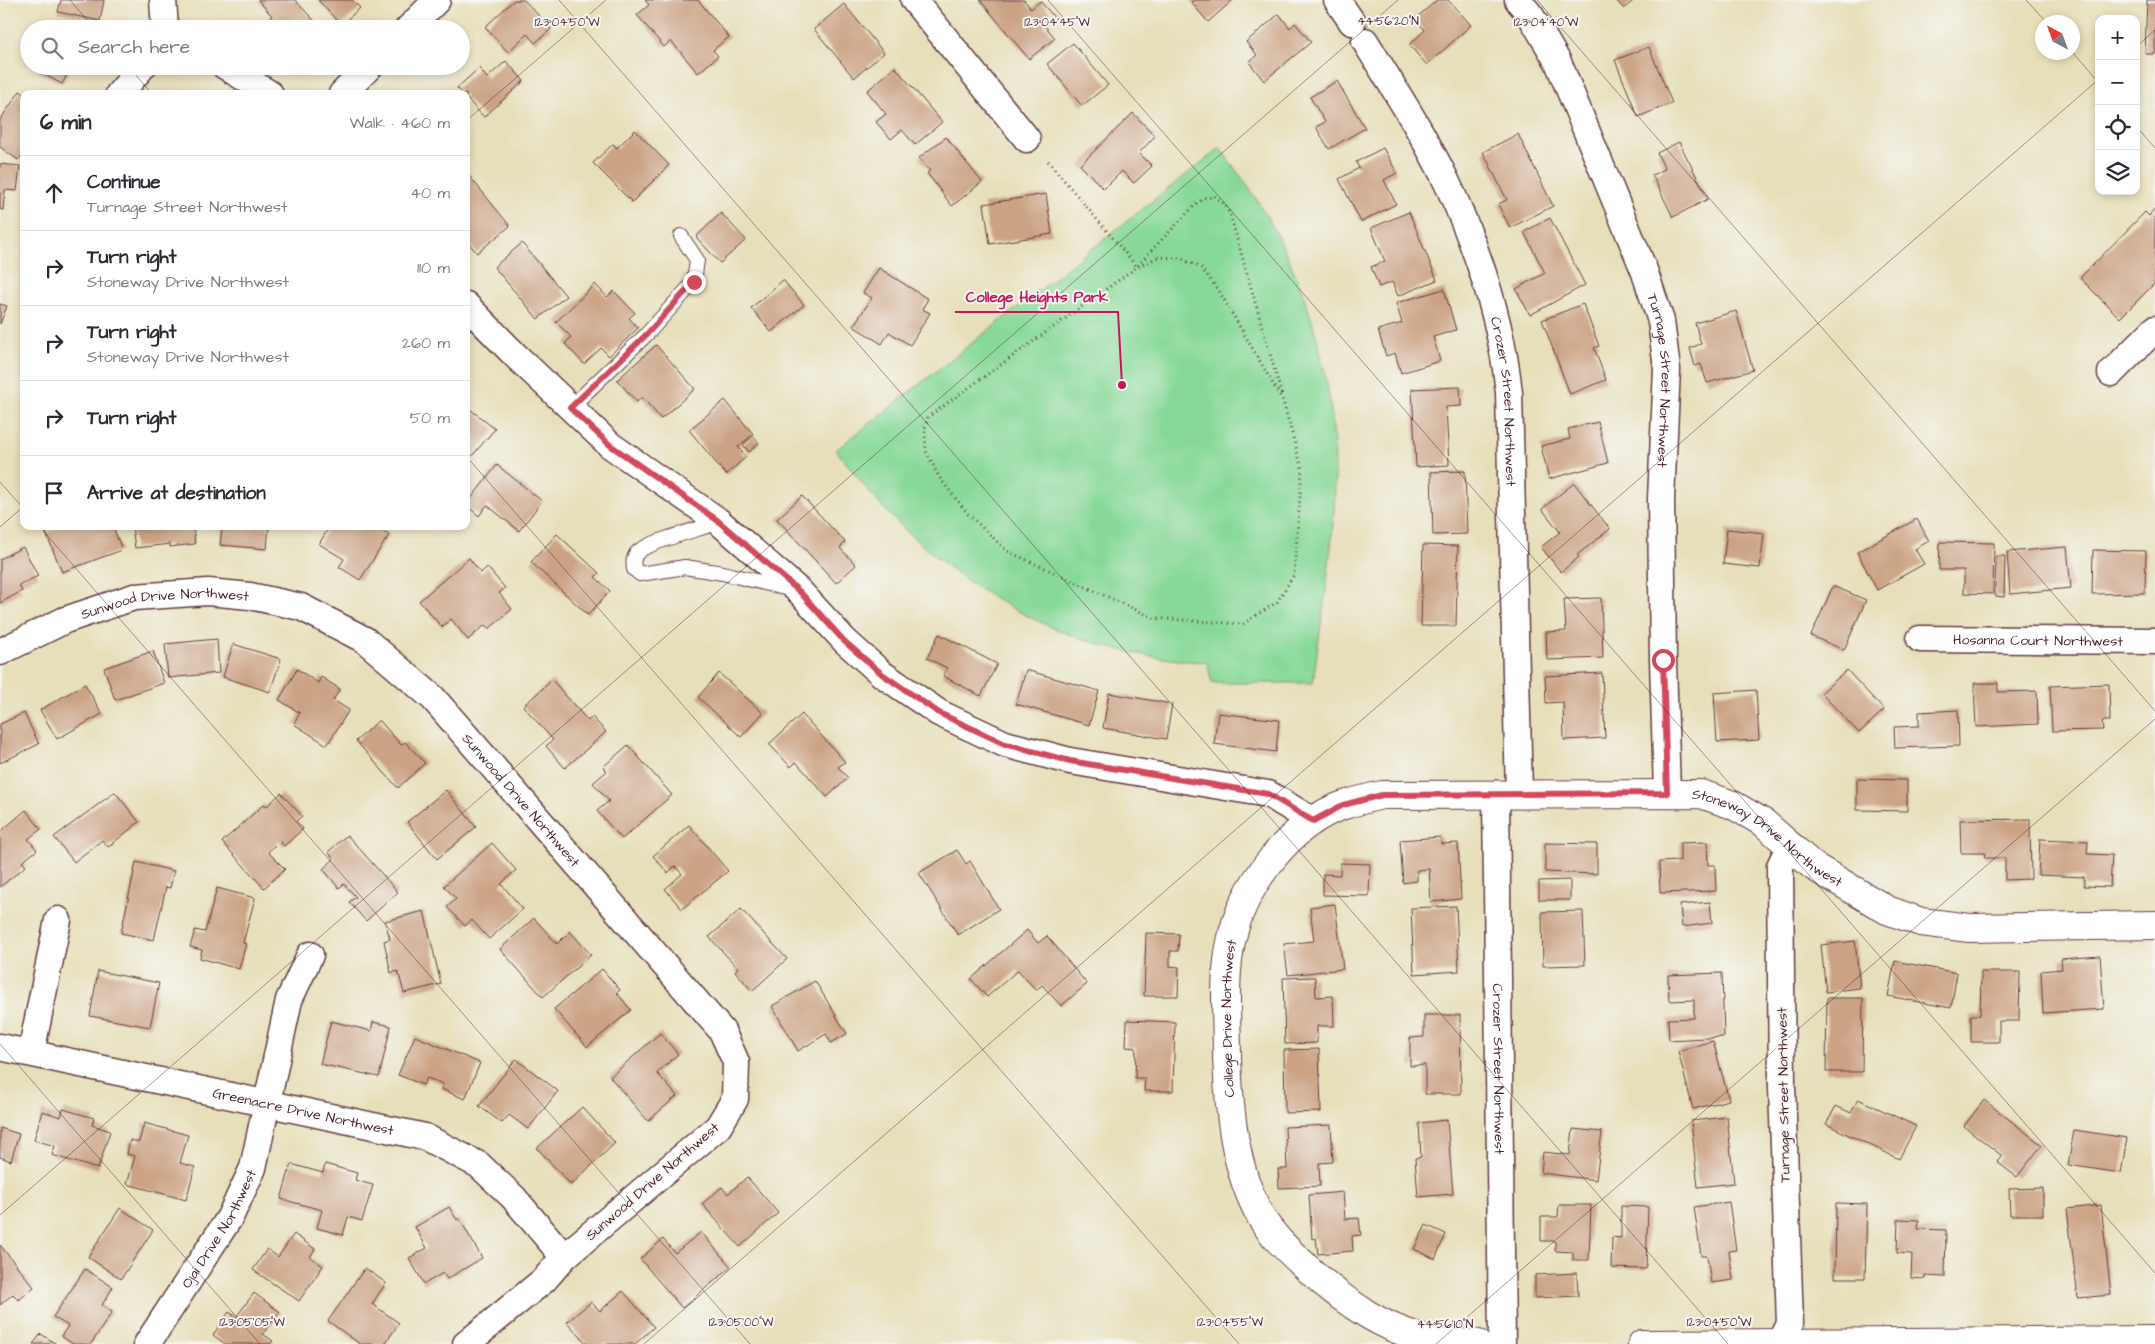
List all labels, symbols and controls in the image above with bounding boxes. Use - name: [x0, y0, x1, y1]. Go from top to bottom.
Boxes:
- text: 44°56'20"N: [1357, 13, 1419, 30]
- text: 123°04'50"W: [534, 14, 600, 31]
- text: 123°04'45"W: [1024, 14, 1091, 31]
- text: 123°04'40"W: [1514, 14, 1579, 31]
- north arrow: [2035, 15, 2080, 60]
- map controls: [2095, 15, 2140, 195]
- button: +: [2095, 15, 2140, 60]
- search box: [20, 20, 470, 75]
- icon: search: [38, 34, 66, 62]
- text: Search here: [78, 34, 190, 61]
- button: −: [2095, 60, 2140, 105]
- button: locate: [2095, 105, 2140, 150]
- text: 6 min: [40, 108, 92, 137]
- text: Walk · 460 m: [350, 112, 450, 134]
- button: layers: [2095, 150, 2140, 195]
- text: Continue: [87, 169, 161, 196]
- icon: ahead: [40, 179, 68, 207]
- text: 40 m: [410, 182, 450, 204]
- text: Turnage Street Northwest: [87, 196, 287, 218]
- text: Turn right: [87, 244, 176, 271]
- icon: right: [40, 254, 68, 282]
- text: 110 m: [417, 257, 450, 279]
- text: Stoneway Drive Northwest: [87, 271, 289, 293]
- route end: [683, 271, 706, 294]
- callout: College Heights Park: [955, 282, 1118, 312]
- text: College Heights Park: [966, 287, 1109, 310]
- street label: Turnage Street Northwest: [1642, 291, 1676, 468]
- street label: Crozer Street Northwest: [1485, 315, 1520, 487]
- text: Turn right: [87, 319, 176, 346]
- icon: right: [40, 329, 68, 357]
- text: 260 m: [402, 332, 450, 354]
- text: Stoneway Drive Northwest: [87, 346, 289, 368]
- icon: right: [40, 404, 68, 432]
- text: Turn right: [87, 405, 176, 432]
- text: 50 m: [410, 407, 450, 429]
- icon: arrive: [40, 479, 68, 507]
- text: Arrive at destination: [87, 480, 266, 507]
- street label: Sunwood Drive Northwest: [78, 583, 250, 625]
- street label: Hosanna Court Northwest: [1953, 630, 2123, 652]
- route start: [1652, 649, 1675, 672]
- street label: Sunwood Drive Northwest: [457, 729, 584, 872]
- street label: Stoneway Drive Northwest: [1692, 785, 1846, 892]
- street label: College Drive Northwest: [1217, 937, 1242, 1098]
- street label: Crozer Street Northwest: [1487, 983, 1509, 1155]
- street label: Turnage Street Northwest: [1772, 1007, 1796, 1183]
- street label: Greenacre Drive Northwest: [211, 1083, 396, 1141]
- street label: Sunwood Drive Northwest: [582, 1118, 724, 1245]
- street label: Ojai Drive Northwest: [177, 1166, 262, 1293]
- text: 123°05'05"W: [219, 1314, 285, 1331]
- text: 123°05'00"W: [709, 1314, 774, 1331]
- text: 123°04'55"W: [1197, 1314, 1264, 1331]
- text: 123°04'50"W: [1686, 1314, 1752, 1331]
- text: 44°56'10"N: [1417, 1316, 1474, 1333]

